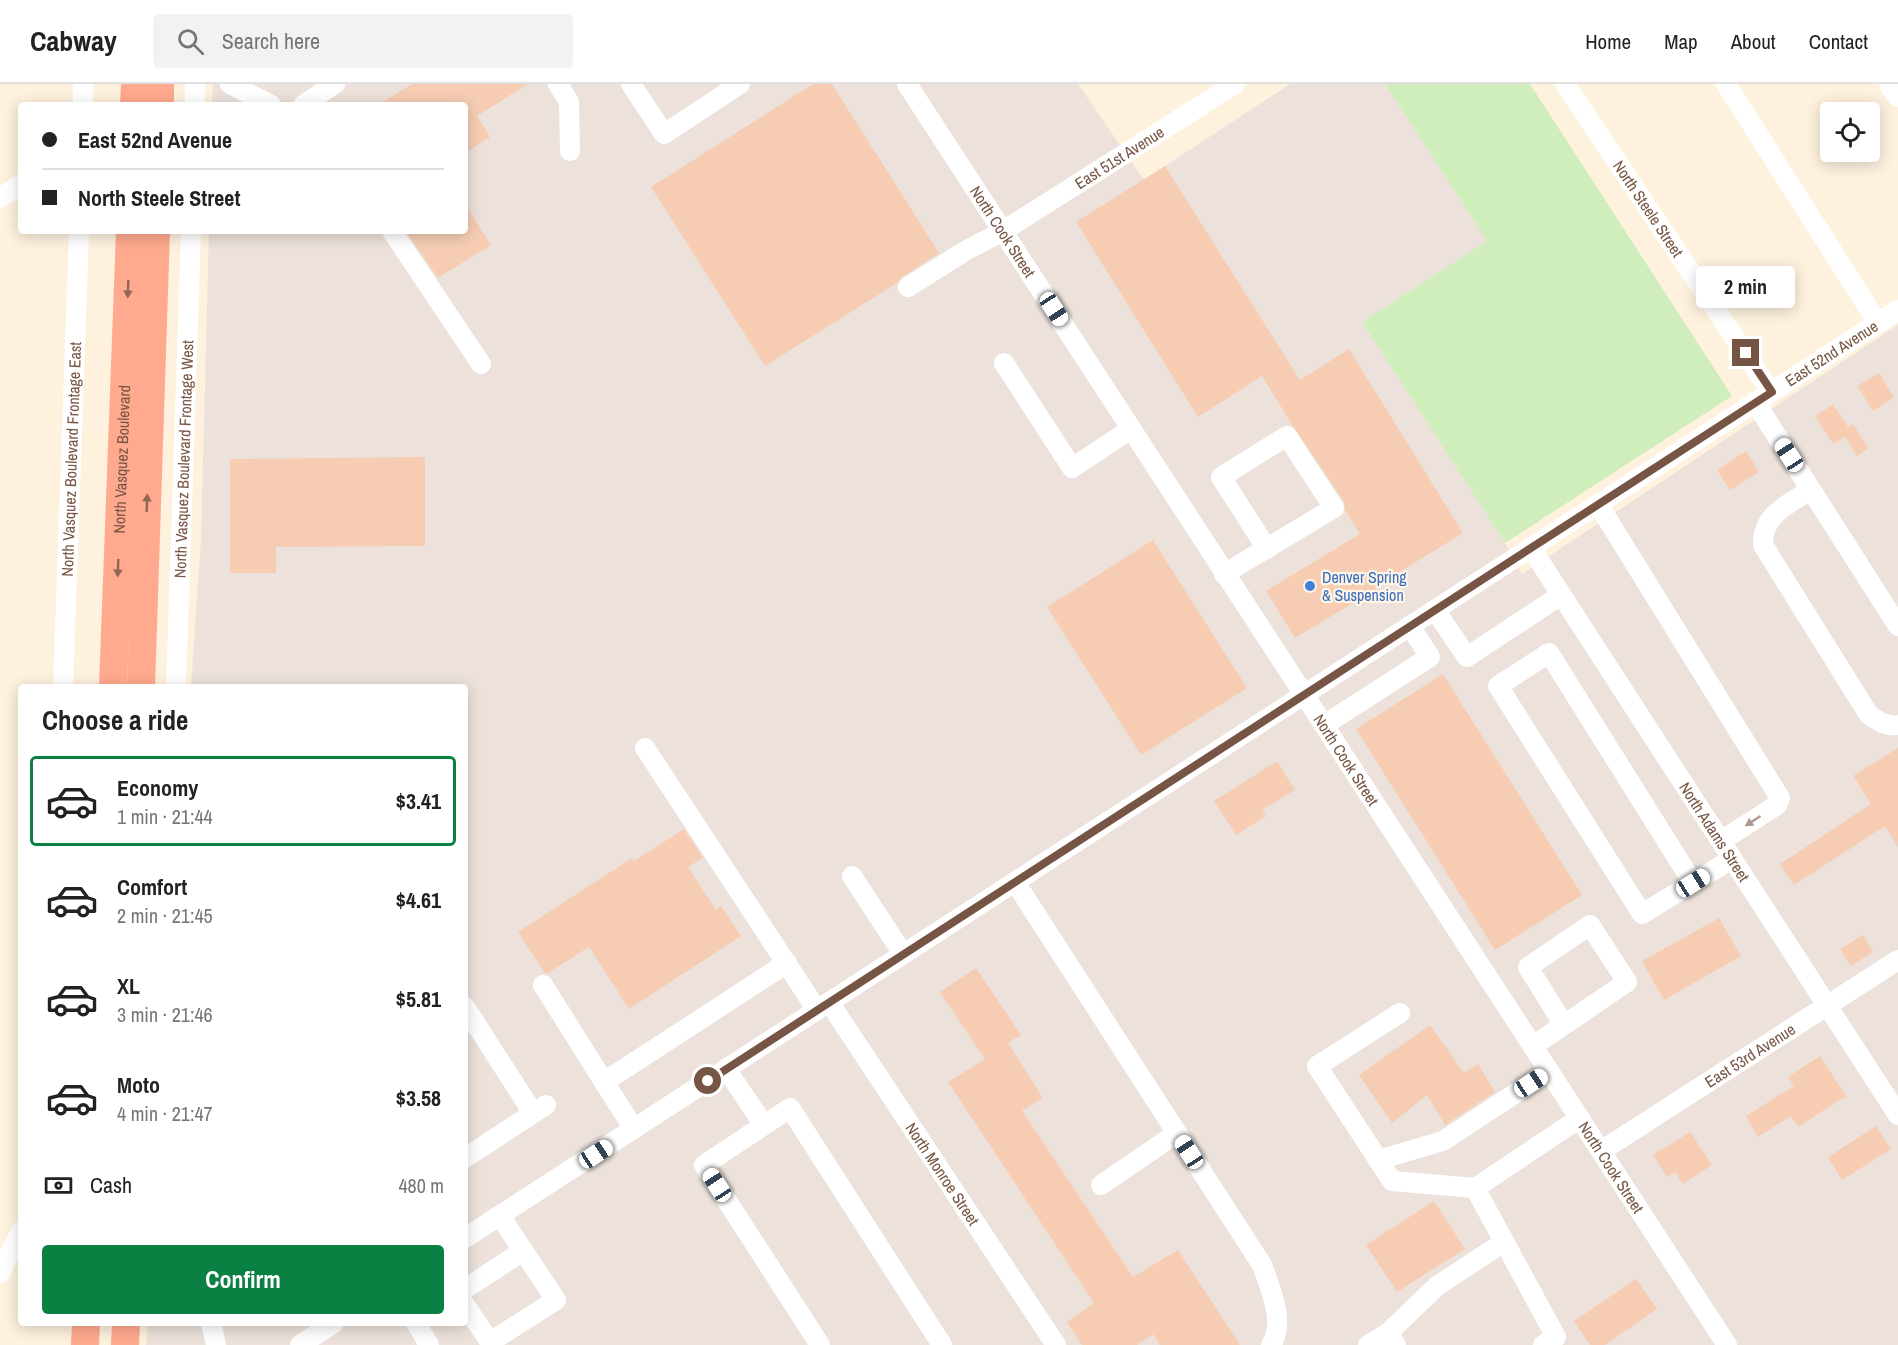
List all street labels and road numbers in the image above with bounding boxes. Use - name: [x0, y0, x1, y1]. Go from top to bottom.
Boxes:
- street label: East 51st Avenue: [1070, 121, 1168, 194]
- street label: North Steele Street: [1608, 156, 1689, 262]
- street label: North Cook Street: [965, 181, 1041, 282]
- street label: East 52nd Avenue: [1781, 315, 1882, 391]
- street label: North Vasquez Boulevard Frontage West: [169, 339, 198, 579]
- street label: North Vasquez Boulevard Frontage East: [56, 341, 86, 577]
- street label: North Vasquez Boulevard: [108, 384, 135, 534]
- street label: North Cook Street: [1309, 710, 1384, 810]
- street label: North Adams Street: [1674, 778, 1755, 886]
- street label: East 53rd Avenue: [1700, 1018, 1799, 1092]
- street label: North Cook Street: [1573, 1117, 1649, 1217]
- street label: North Monroe Street: [901, 1118, 985, 1230]

